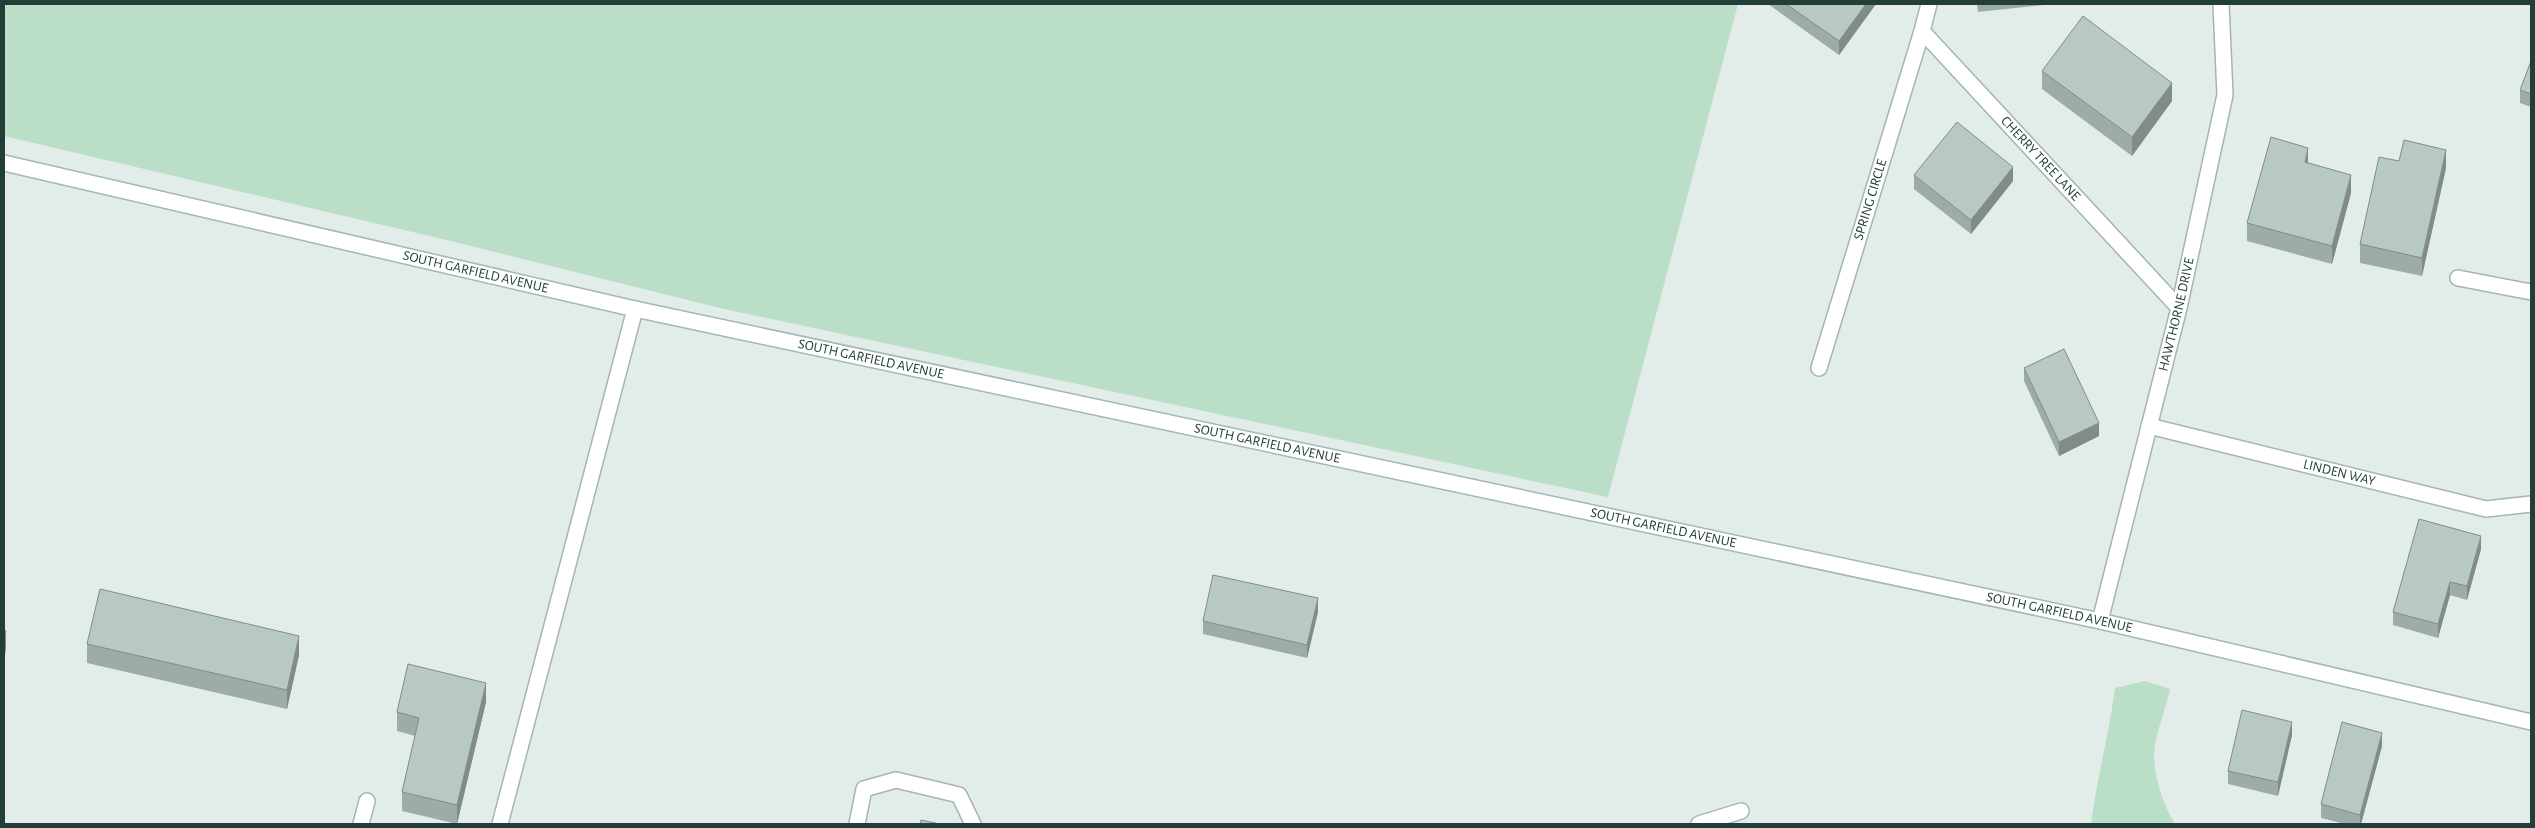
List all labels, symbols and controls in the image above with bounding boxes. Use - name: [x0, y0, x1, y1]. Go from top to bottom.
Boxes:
- street label: CHERRY TREE LANE: [1998, 114, 2083, 204]
- street label: SPRING CIRCLE: [1851, 157, 1889, 242]
- street label: SOUTH GARFIELD AVENUE: [402, 249, 550, 296]
- street label: HAWTHORNE DRIVE: [2156, 256, 2197, 373]
- street label: SOUTH GARFIELD AVENUE: [797, 337, 945, 382]
- street label: SOUTH GARFIELD AVENUE: [1193, 421, 1342, 466]
- street label: LINDEN WAY: [2302, 457, 2377, 489]
- street label: SOUTH GARFIELD AVENUE: [1589, 506, 1738, 550]
- street label: SOUTH GARFIELD AVENUE: [1985, 590, 2134, 635]

